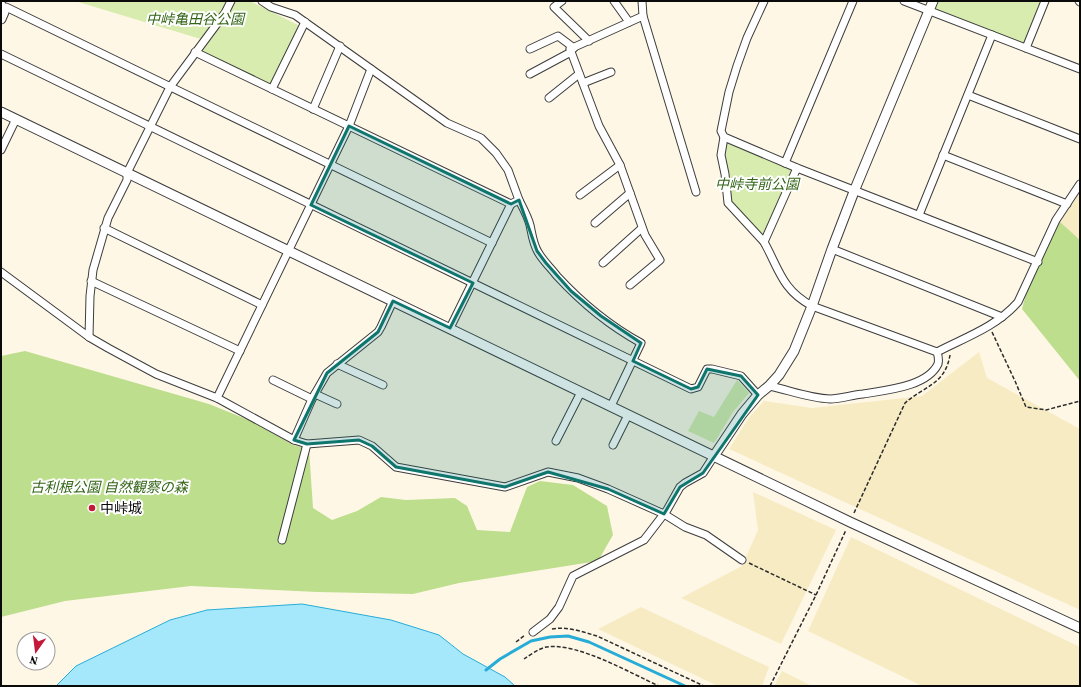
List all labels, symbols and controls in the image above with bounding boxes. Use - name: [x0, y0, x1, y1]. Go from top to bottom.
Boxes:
- park label: 中峠亀田谷公園: [146, 9, 246, 29]
- park label: 中峠寺前公園: [715, 174, 801, 194]
- park label: 古利根公園 自然観察の森: [30, 477, 190, 497]
- place label: 中峠城: [100, 498, 142, 518]
- marker: 中峠城: [87, 503, 97, 513]
- north arrow: [16, 631, 56, 671]
- text: N: [28, 652, 39, 668]

